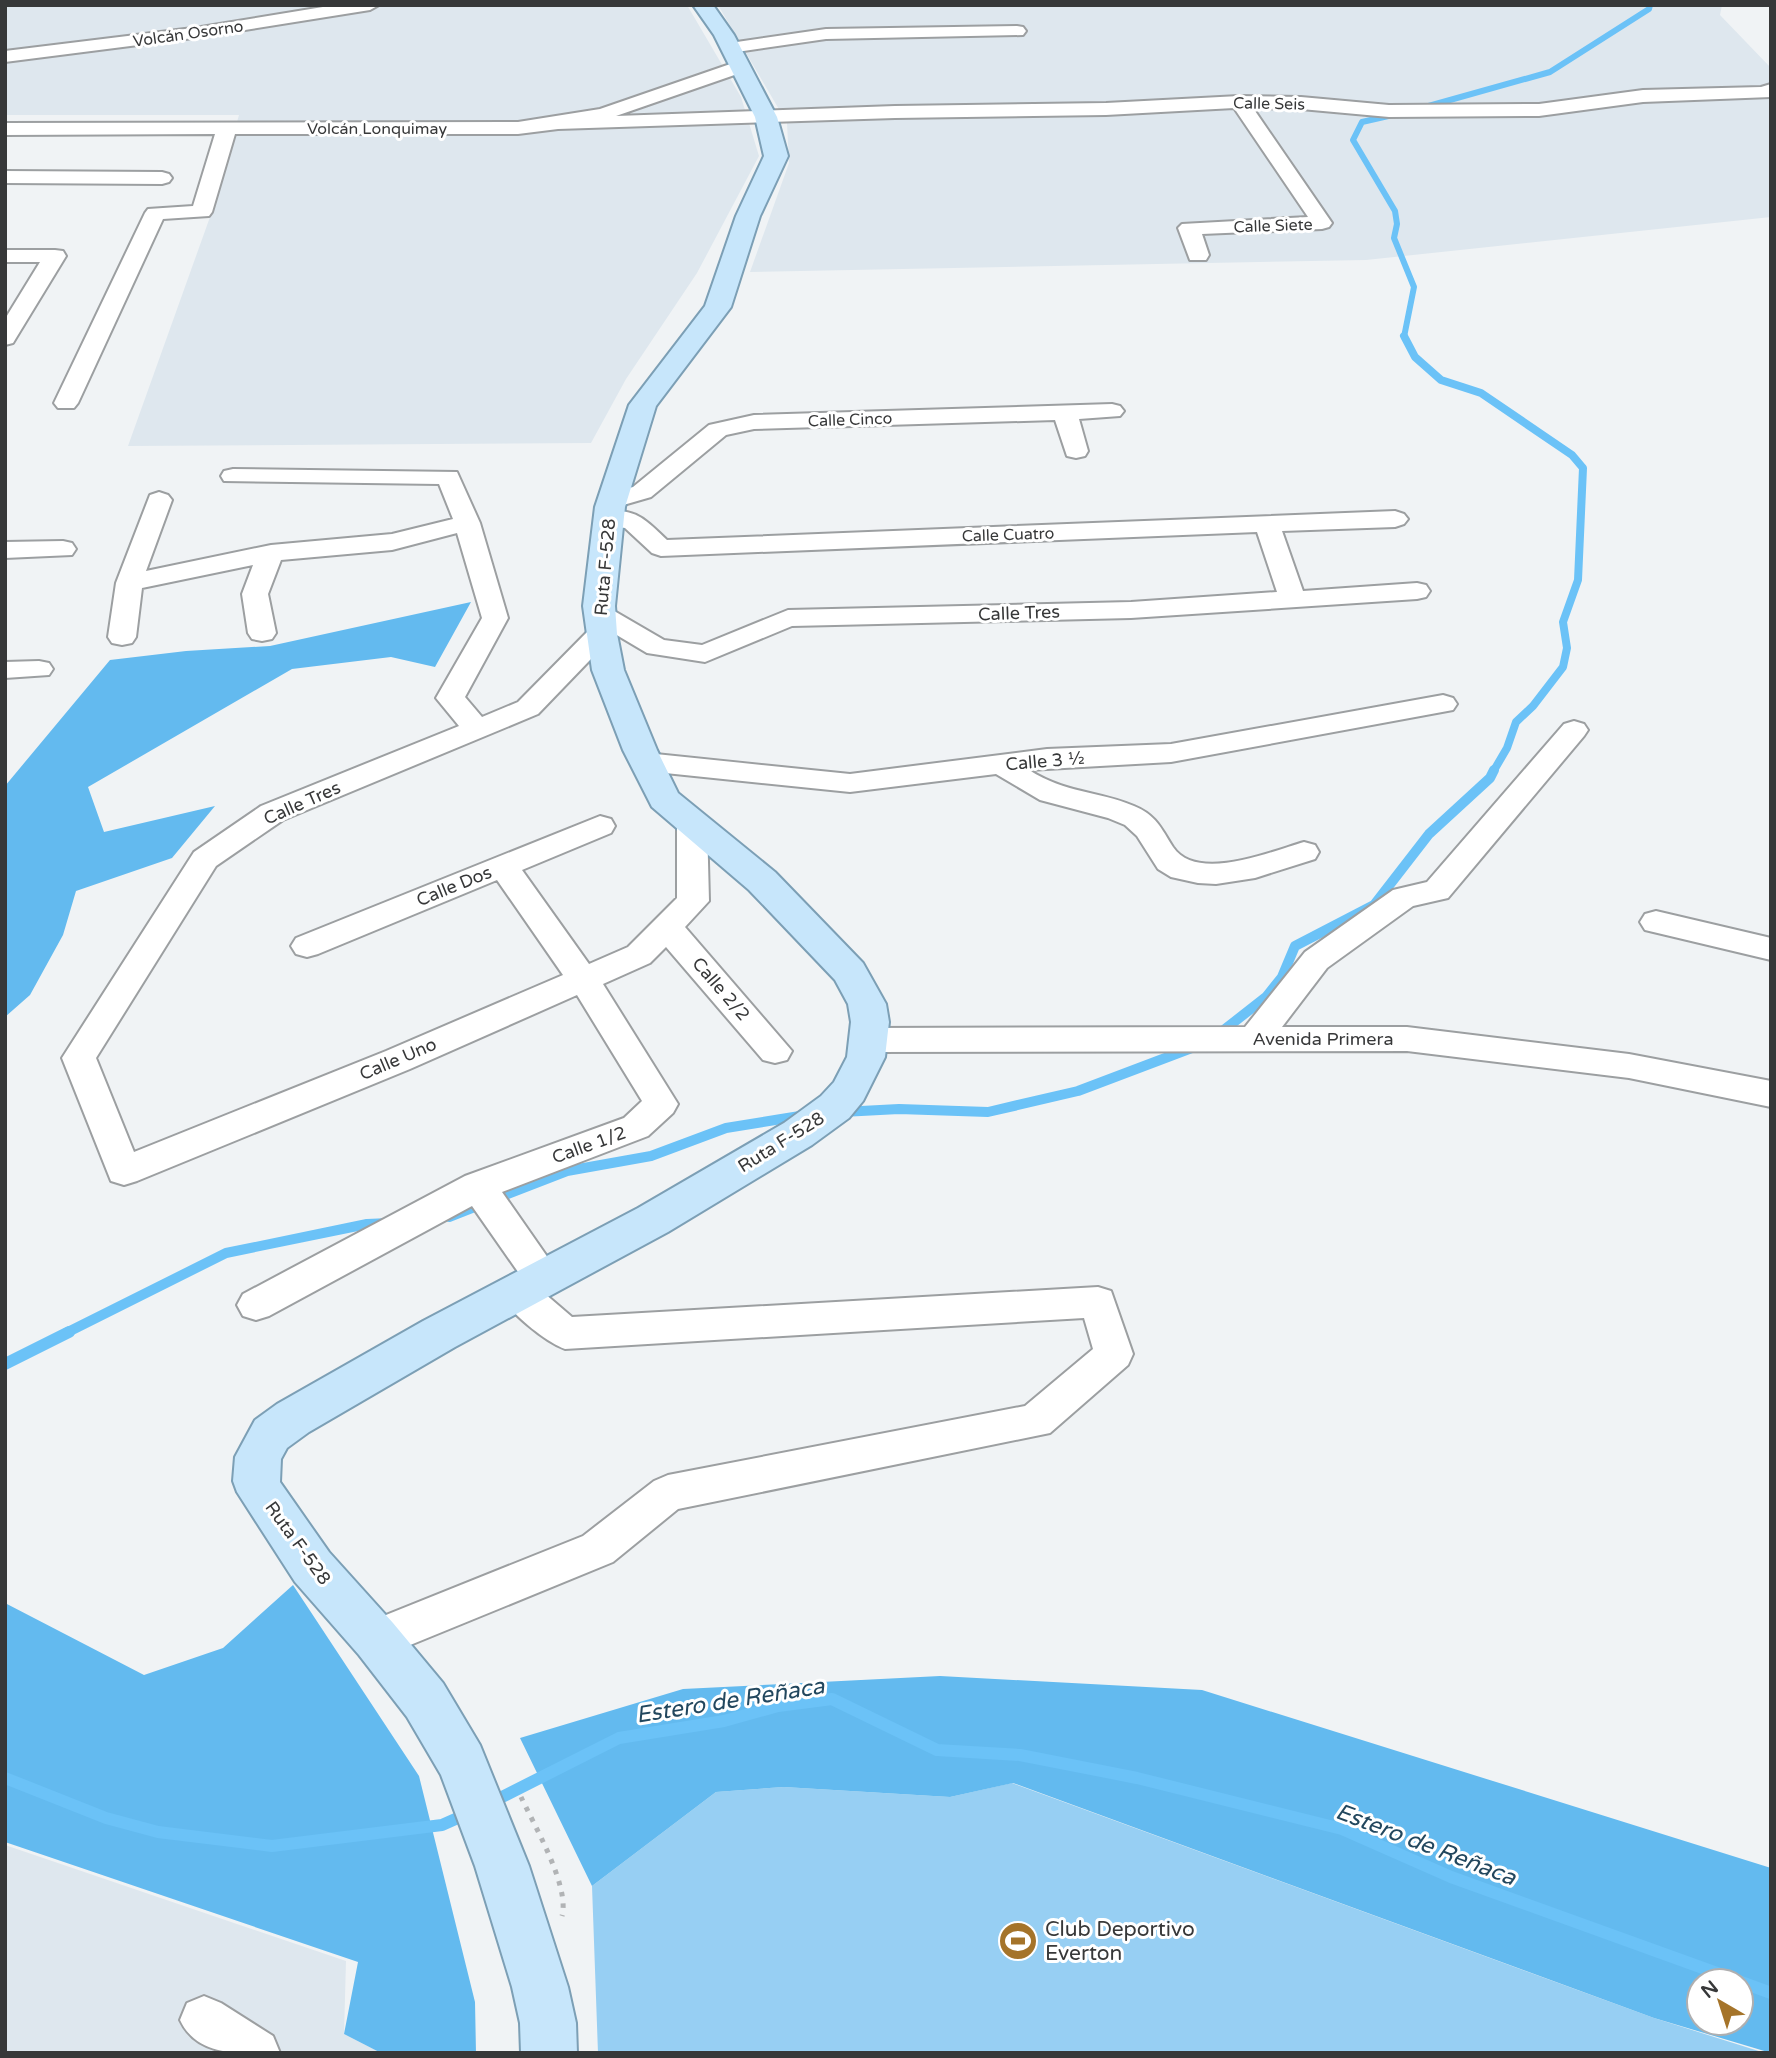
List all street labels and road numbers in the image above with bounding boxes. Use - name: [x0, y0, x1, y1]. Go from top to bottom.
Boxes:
- street label: Volcán Osorno: [132, 16, 245, 52]
- street label: Calle Seis: [1233, 93, 1305, 115]
- street label: Volcán Lonquimay: [307, 119, 447, 139]
- street label: Calle Siete: [1233, 215, 1313, 237]
- street label: Calle Cinco: [808, 409, 893, 431]
- street label: Ruta F-528: [590, 517, 620, 617]
- street label: Calle Cuatro: [961, 523, 1055, 547]
- street label: Calle Tres: [978, 601, 1060, 625]
- street label: Calle 3 ½: [1005, 747, 1085, 775]
- street label: Calle Tres: [260, 776, 344, 830]
- street label: Calle Dos: [413, 861, 495, 911]
- street label: Calle 2/2: [687, 953, 755, 1025]
- street label: Avenida Primera: [1252, 1028, 1394, 1050]
- street label: Calle Uno: [356, 1033, 440, 1085]
- street label: Ruta F-528: [734, 1107, 828, 1177]
- street label: Calle 1/2: [549, 1121, 629, 1169]
- street label: Ruta F-528: [260, 1497, 336, 1589]

